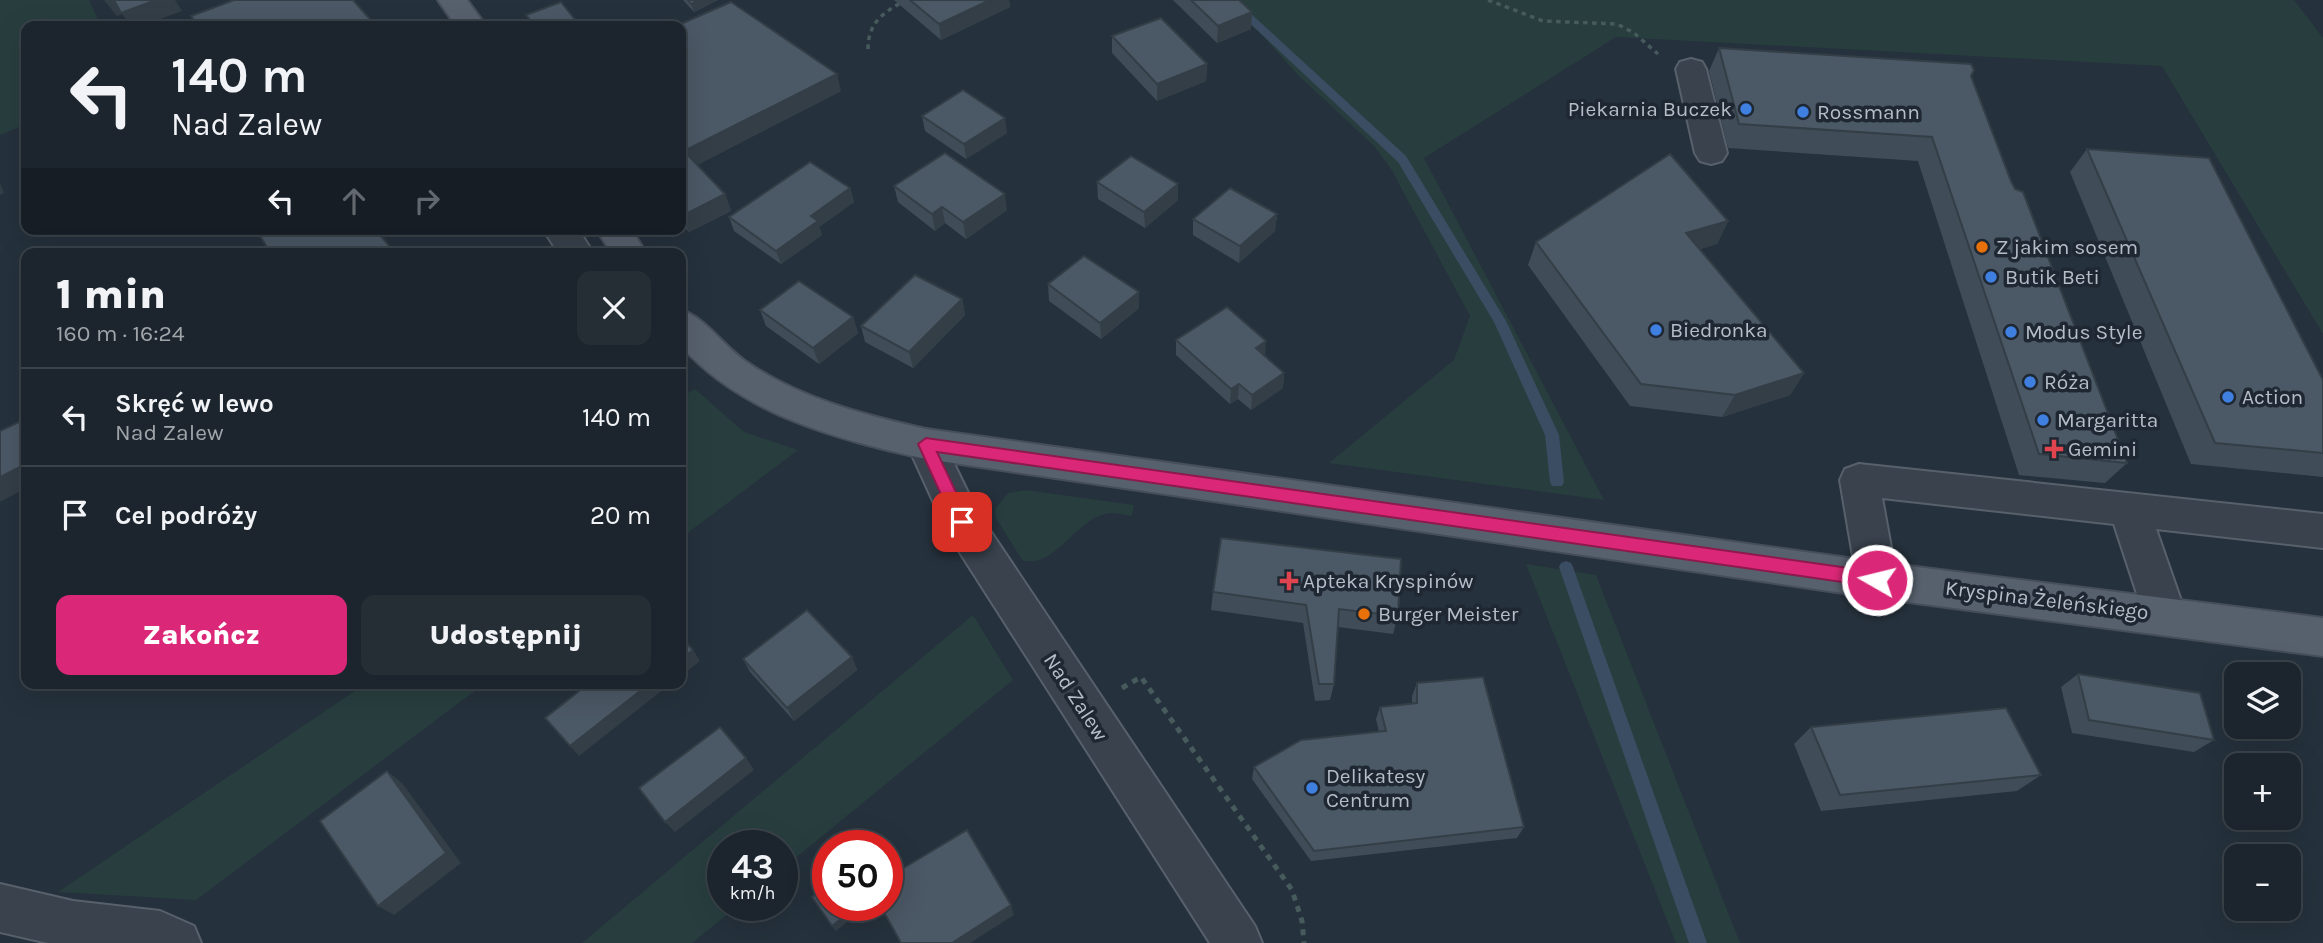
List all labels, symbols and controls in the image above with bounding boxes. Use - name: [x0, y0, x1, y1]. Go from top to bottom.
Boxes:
- text: 140 m: [171, 47, 308, 104]
- icon: left: [56, 49, 147, 140]
- place label: Piekarnia Buczek: [1568, 97, 1732, 121]
- place label: Rossmann: [1817, 100, 1920, 124]
- marker: Piekarnia Buczek: [1738, 101, 1754, 117]
- marker: Rossmann: [1795, 104, 1811, 120]
- text: Nad Zalew: [171, 106, 322, 143]
- icon: left: [262, 182, 300, 220]
- icon: ahead: [335, 182, 373, 220]
- icon: right: [408, 182, 446, 220]
- place label: Z jakim sosem: [1996, 235, 2138, 259]
- marker: Z jakim sosem: [1974, 239, 1990, 255]
- place label: Butik Beti: [2005, 265, 2100, 289]
- text: 1 min: [56, 269, 166, 319]
- marker: Butik Beti: [1983, 269, 1999, 285]
- button: close: [577, 271, 651, 345]
- place label: Biedronka: [1670, 318, 1768, 342]
- text: 160 m · 16:24: [56, 320, 185, 347]
- place label: Modus Style: [2025, 320, 2142, 344]
- marker: Biedronka: [1648, 322, 1664, 338]
- marker: Modus Style: [2003, 324, 2019, 340]
- place label: Róża: [2044, 370, 2090, 394]
- marker: Róża: [2022, 374, 2038, 390]
- place label: Action: [2242, 385, 2303, 409]
- text: Skręć w lewo: [115, 388, 274, 419]
- marker: Action: [2220, 389, 2236, 405]
- icon: left: [56, 398, 94, 436]
- text: 140 m: [582, 402, 651, 433]
- place label: Margaritta: [2057, 408, 2158, 432]
- marker: Margaritta: [2035, 412, 2051, 428]
- text: Nad Zalew: [115, 419, 224, 446]
- place label: Gemini: [2068, 437, 2137, 461]
- marker: Gemini: [2046, 441, 2062, 457]
- pin: [932, 492, 992, 552]
- icon: arrive: [56, 496, 94, 534]
- text: Cel podróży: [115, 500, 257, 531]
- text: 20 m: [590, 500, 651, 531]
- icon: arrive: [943, 503, 981, 541]
- position arrow: [1840, 543, 1914, 617]
- place label: Apteka Kryspinów: [1303, 569, 1473, 593]
- marker: Apteka Kryspinów: [1281, 573, 1297, 589]
- street label: Kryspina Żeleńskiego: [1944, 576, 2150, 624]
- button: Zakończ: [56, 595, 347, 675]
- button: Udostępnij: [361, 595, 651, 675]
- place label: Burger Meister: [1378, 602, 1519, 626]
- marker: Burger Meister: [1356, 606, 1372, 622]
- street label: Nad Zalew: [1039, 649, 1113, 745]
- map controls: [2224, 662, 2301, 921]
- button: layers: [2224, 662, 2301, 739]
- button: +: [2224, 753, 2301, 830]
- place label: Delikatesy Centrum: [1326, 764, 1425, 812]
- marker: Delikatesy Centrum: [1304, 780, 1320, 796]
- speed limit sign: 50: [812, 830, 903, 921]
- button: −: [2224, 844, 2301, 921]
- text: 43: [731, 846, 774, 887]
- text: km/h: [730, 882, 775, 904]

